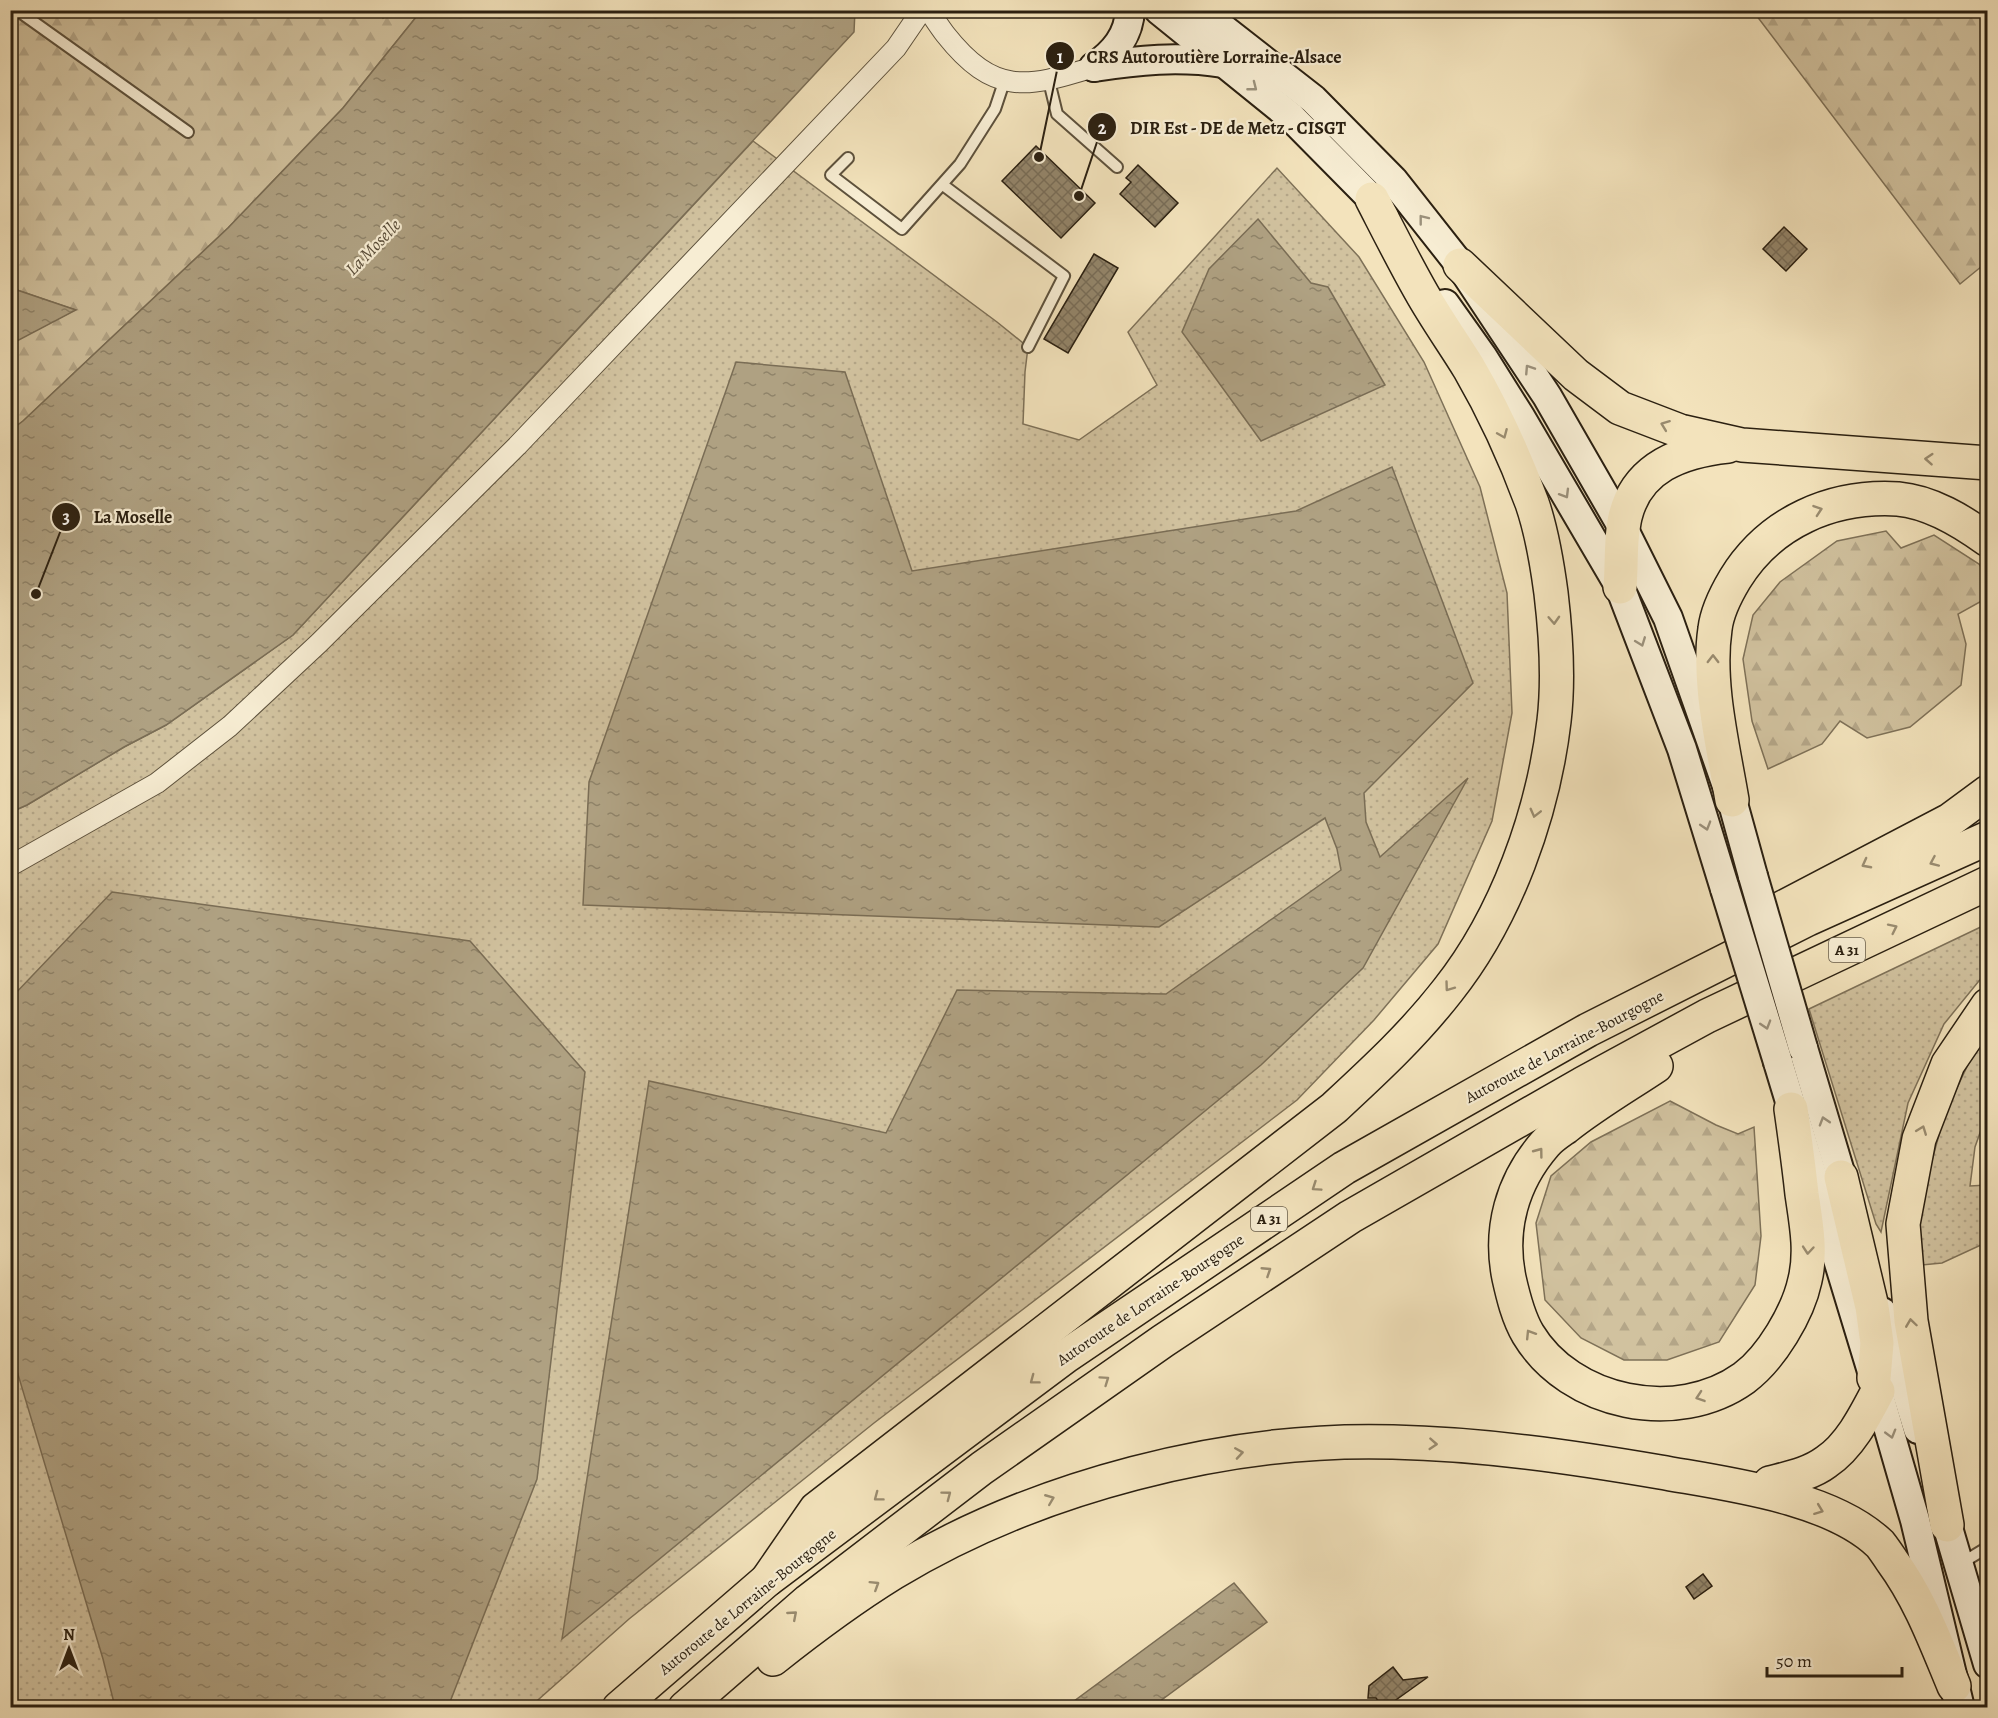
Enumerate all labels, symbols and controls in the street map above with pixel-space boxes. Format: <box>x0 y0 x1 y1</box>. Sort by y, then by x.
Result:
callout: CRS Autoroutière Lorraine-Alsace <box>1045 38 1354 74</box>
text: 1 <box>1057 45 1064 69</box>
text: CRS Autoroutière Lorraine-Alsace <box>1086 45 1342 69</box>
one-way arrow <box>1246 79 1257 90</box>
callout: DIR Est - DE de Metz - CISGT <box>1087 109 1359 145</box>
text: 2 <box>1098 116 1107 140</box>
text: DIR Est - DE de Metz - CISGT <box>1130 116 1347 140</box>
water label: La Moselle <box>340 213 406 280</box>
one-way arrow <box>1420 215 1431 226</box>
one-way arrow <box>1526 365 1537 376</box>
one-way arrow <box>1660 420 1671 433</box>
one-way arrow <box>1496 427 1508 438</box>
one-way arrow <box>1925 453 1934 466</box>
one-way arrow <box>1558 488 1570 498</box>
callout: La Moselle <box>51 499 184 535</box>
text: 3 <box>62 505 70 529</box>
text: La Moselle <box>94 505 172 529</box>
one-way arrow <box>1812 505 1823 518</box>
one-way arrow <box>1547 616 1560 625</box>
one-way arrow <box>1634 636 1647 646</box>
one-way arrow <box>1707 655 1719 664</box>
one-way arrow <box>1529 808 1542 818</box>
one-way arrow <box>1699 820 1711 831</box>
one-way arrow <box>1930 855 1941 867</box>
one-way arrow <box>1861 857 1872 869</box>
one-way arrow <box>1886 924 1897 935</box>
road number: A 31 <box>1829 938 1865 962</box>
one-way arrow <box>1446 981 1457 992</box>
street label: Autoroute de Lorraine-Bourgogne <box>1460 985 1668 1109</box>
one-way arrow <box>1759 1019 1771 1030</box>
one-way arrow <box>1819 1116 1831 1127</box>
one-way arrow <box>1915 1126 1927 1137</box>
one-way arrow <box>1531 1148 1542 1159</box>
one-way arrow <box>1312 1180 1323 1191</box>
road number: A 31 <box>1251 1207 1287 1231</box>
street label: Autoroute de Lorraine-Bourgogne <box>1052 1229 1249 1372</box>
one-way arrow <box>1802 1246 1815 1255</box>
one-way arrow <box>1260 1268 1271 1279</box>
one-way arrow <box>1906 1318 1918 1327</box>
one-way arrow <box>1527 1330 1538 1341</box>
one-way arrow <box>1029 1372 1040 1383</box>
one-way arrow <box>1098 1376 1109 1387</box>
one-way arrow <box>1695 1390 1706 1403</box>
one-way arrow <box>1883 1429 1896 1439</box>
one-way arrow <box>1428 1438 1437 1451</box>
one-way arrow <box>1233 1447 1243 1460</box>
one-way arrow <box>874 1490 885 1501</box>
one-way arrow <box>940 1491 951 1502</box>
one-way arrow <box>1044 1494 1054 1507</box>
one-way arrow <box>1813 1502 1824 1515</box>
street label: Autoroute de Lorraine-Bourgogne <box>654 1523 841 1681</box>
one-way arrow <box>868 1581 879 1592</box>
one-way arrow <box>786 1611 797 1622</box>
north arrow <box>39 1619 99 1679</box>
text: N <box>63 1624 75 1646</box>
scale bar <box>1767 1640 1902 1678</box>
text: 50 m <box>1776 1649 1812 1673</box>

